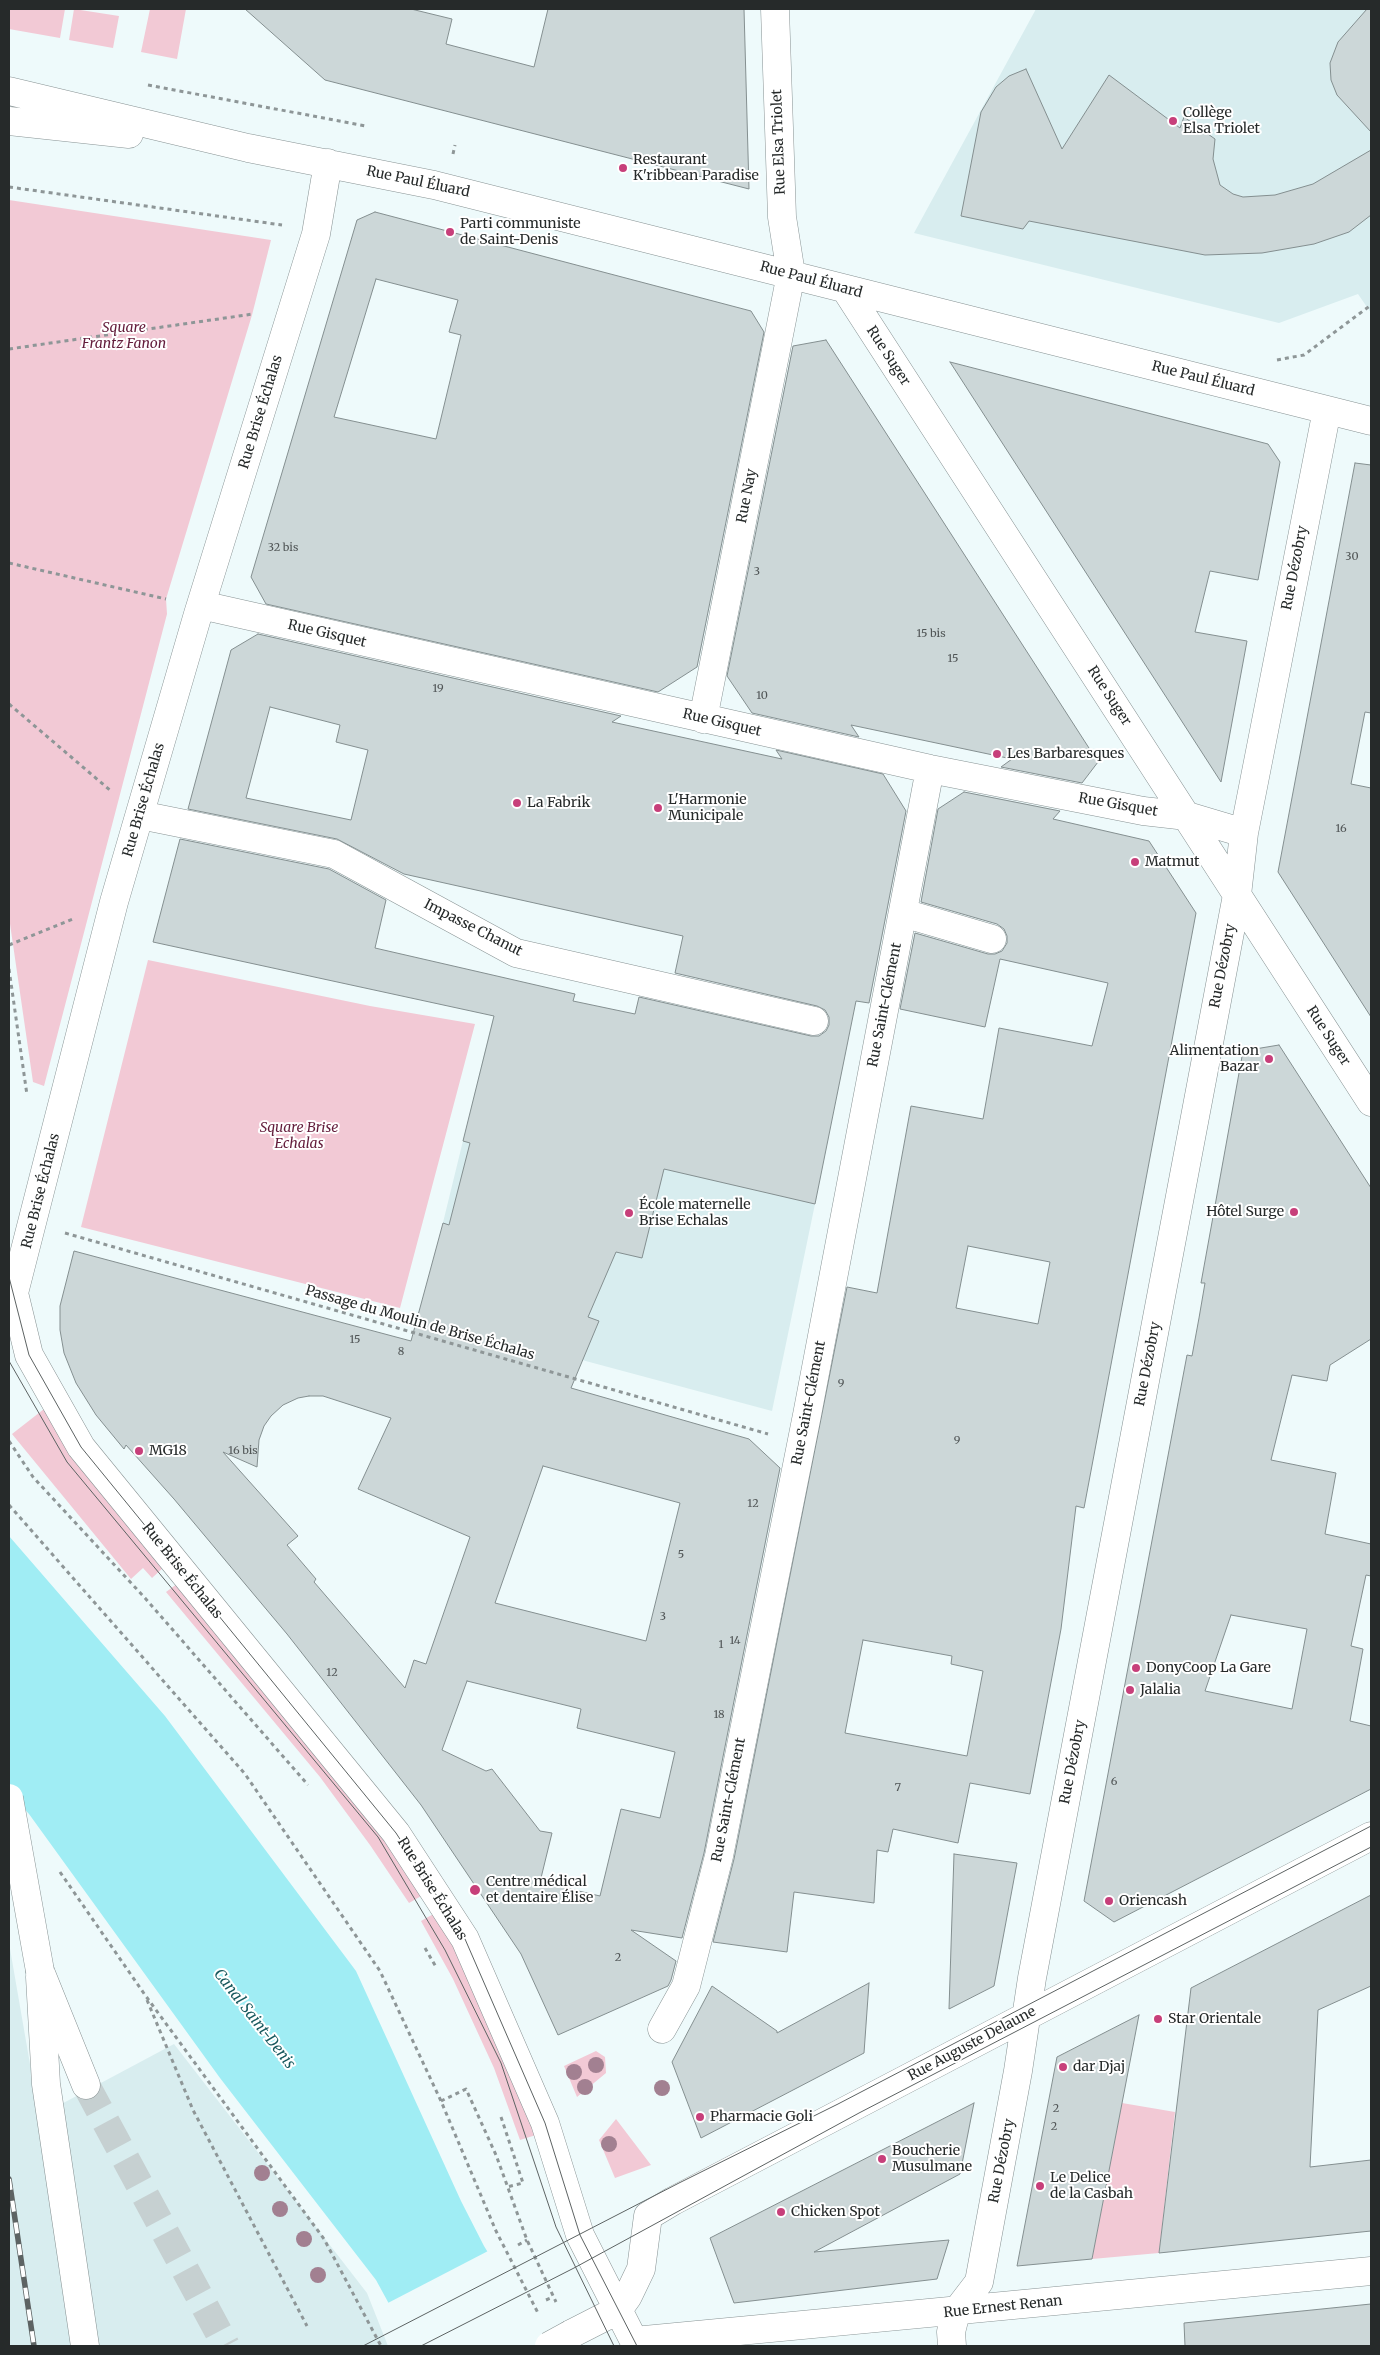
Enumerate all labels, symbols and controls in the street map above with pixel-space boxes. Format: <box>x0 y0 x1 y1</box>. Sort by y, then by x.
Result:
street label: Rue Elsa Triolet <box>769 89 789 195</box>
place label: Collège Elsa Triolet <box>1183 105 1260 138</box>
marker: Collège Elsa Triolet <box>1167 115 1179 127</box>
place label: Restaurant K'ribbean Paradise <box>633 152 759 184</box>
marker: Restaurant K'ribbean Paradise <box>617 162 629 174</box>
street label: Rue Paul Éluard <box>365 163 471 201</box>
place label: Parti communiste de Saint-Denis <box>460 216 581 248</box>
marker: Parti communiste de Saint-Denis <box>444 226 456 238</box>
street label: Rue Paul Éluard <box>758 258 864 302</box>
park label: Square Frantz Fanon <box>82 320 166 352</box>
street label: Rue Suger <box>863 323 913 389</box>
street label: Rue Brise Échalas <box>236 353 286 471</box>
street label: Rue Paul Éluard <box>1150 358 1256 400</box>
street label: Rue Nay <box>734 467 760 525</box>
street label: Rue Dézobry <box>1279 524 1311 612</box>
house number: 32 bis <box>268 541 298 555</box>
house number: 30 <box>1345 550 1359 564</box>
house number: 3 <box>754 565 760 579</box>
street label: Rue Gisquet <box>286 617 368 651</box>
house number: 15 bis <box>916 627 946 641</box>
house number: 15 <box>947 652 959 666</box>
street label: Rue Suger <box>1084 663 1134 729</box>
house number: 19 <box>432 682 444 696</box>
house number: 10 <box>756 689 768 703</box>
street label: Rue Gisquet <box>681 706 763 740</box>
street label: Rue Brise Échalas <box>120 741 168 859</box>
place label: Les Barbaresques <box>1007 746 1124 762</box>
marker: Les Barbaresques <box>991 748 1003 760</box>
street label: Rue Gisquet <box>1077 790 1159 820</box>
place label: L'Harmonie Municipale <box>668 792 747 824</box>
place label: La Fabrik <box>527 795 590 811</box>
marker: La Fabrik <box>511 797 523 809</box>
marker: L'Harmonie Municipale <box>652 802 664 814</box>
house number: 16 <box>1335 822 1347 836</box>
place label: Matmut <box>1145 854 1200 870</box>
marker: Matmut <box>1129 856 1141 868</box>
street label: Impasse Chanut <box>421 896 525 960</box>
street label: Rue Dézobry <box>1207 922 1239 1010</box>
street label: Rue Saint-Clément <box>865 941 905 1069</box>
street label: Rue Suger <box>1303 1003 1353 1069</box>
place label: Alimentation Bazar <box>1169 1043 1259 1076</box>
marker: Alimentation Bazar <box>1263 1053 1275 1065</box>
park label: Square Brise Echalas <box>260 1120 338 1152</box>
street label: Rue Brise Échalas <box>19 1132 63 1250</box>
place label: École maternelle Brise Echalas <box>639 1197 751 1230</box>
place label: Hôtel Surge <box>1206 1204 1284 1220</box>
marker: Hôtel Surge <box>1288 1206 1300 1218</box>
marker: École maternelle Brise Echalas <box>623 1207 635 1219</box>
street label: Passage du Moulin de Brise Échalas <box>303 1282 537 1364</box>
street label: Rue Dézobry <box>1132 1320 1164 1408</box>
house number: 15 <box>349 1333 361 1347</box>
street label: Rue Saint-Clément <box>789 1339 829 1467</box>
house number: 8 <box>398 1345 404 1359</box>
house number: 9 <box>838 1377 844 1391</box>
house number: 9 <box>954 1434 960 1448</box>
place label: MG18 <box>149 1443 187 1459</box>
house number: 16 bis <box>228 1444 258 1458</box>
marker: MG18 <box>133 1445 145 1457</box>
house number: 12 <box>747 1497 759 1511</box>
street label: Rue Brise Échalas <box>138 1520 226 1622</box>
house number: 5 <box>678 1548 684 1562</box>
house number: 3 <box>660 1610 666 1624</box>
house number: 14 <box>729 1634 741 1648</box>
house number: 1 <box>719 1638 723 1652</box>
place label: DonyCoop La Gare <box>1146 1660 1271 1676</box>
marker: DonyCoop La Gare <box>1130 1662 1142 1674</box>
house number: 12 <box>326 1666 338 1680</box>
place label: Jalalia <box>1140 1682 1181 1698</box>
marker: Jalalia <box>1124 1684 1136 1696</box>
house number: 18 <box>713 1708 725 1722</box>
street label: Rue Dézobry <box>1057 1718 1089 1806</box>
street label: Rue Saint-Clément <box>709 1736 749 1864</box>
house number: 6 <box>1111 1775 1117 1789</box>
house number: 7 <box>895 1781 901 1795</box>
street label: Rue Brise Échalas <box>394 1834 470 1944</box>
place label: Centre médical et dentaire Élise <box>486 1874 593 1906</box>
marker: Centre médical et dentaire Élise <box>468 1883 482 1897</box>
place label: Oriencash <box>1119 1893 1187 1909</box>
marker: Oriencash <box>1103 1895 1115 1907</box>
house number: 2 <box>615 1951 621 1965</box>
water label: Canal Saint-Denis <box>209 1965 299 2073</box>
street label: Rue Auguste Delaune <box>905 2003 1039 2085</box>
place label: Star Orientale <box>1168 2011 1261 2027</box>
marker: Star Orientale <box>1152 2013 1164 2025</box>
place label: dar Djaj <box>1073 2059 1125 2075</box>
marker: dar Djaj <box>1057 2061 1069 2073</box>
house number: 2 <box>1053 2102 1059 2116</box>
place label: Pharmacie Goli <box>710 2109 813 2125</box>
marker: Pharmacie Goli <box>694 2111 706 2123</box>
street label: Rue Dézobry <box>986 2117 1018 2205</box>
house number: 2 <box>1051 2120 1057 2134</box>
place label: Boucherie Musulmane <box>892 2143 972 2176</box>
marker: Boucherie Musulmane <box>876 2153 888 2165</box>
place label: Le Delice de la Casbah <box>1050 2170 1133 2202</box>
marker: Le Delice de la Casbah <box>1034 2180 1046 2192</box>
place label: Chicken Spot <box>791 2204 880 2220</box>
marker: Chicken Spot <box>775 2206 787 2218</box>
street label: Rue Ernest Renan <box>943 2292 1063 2322</box>

